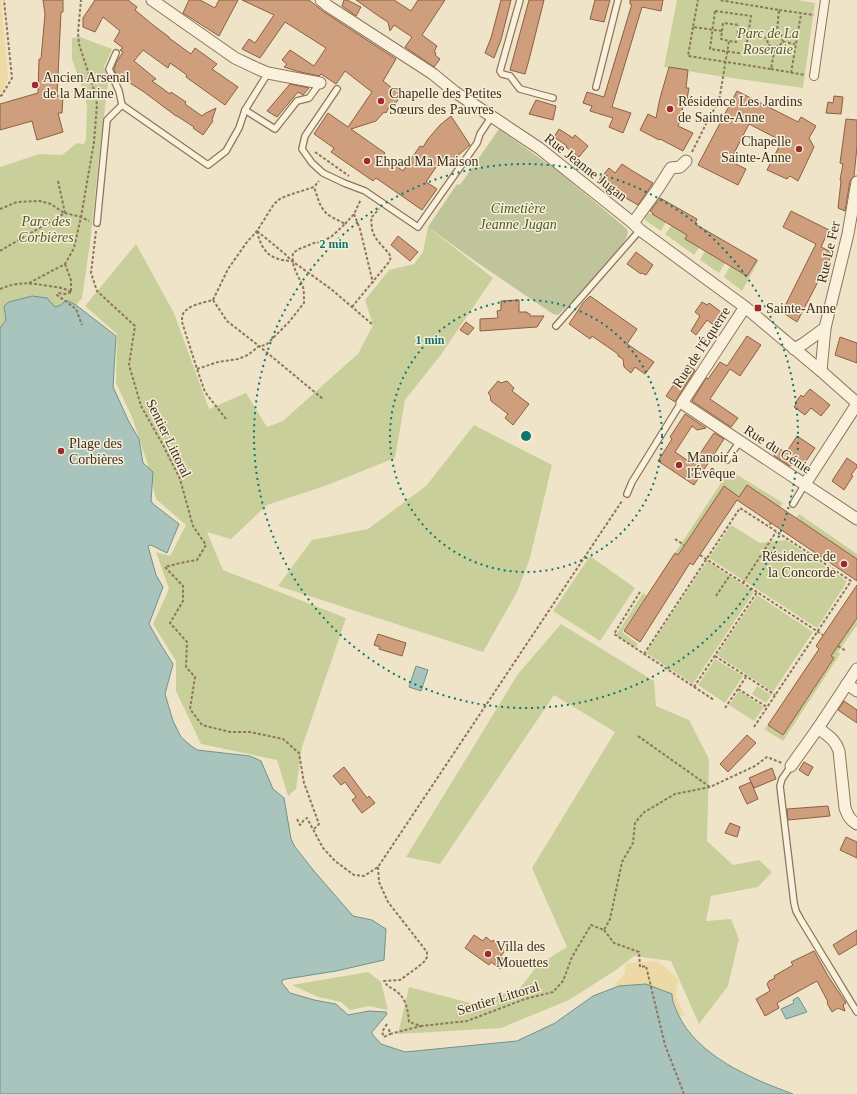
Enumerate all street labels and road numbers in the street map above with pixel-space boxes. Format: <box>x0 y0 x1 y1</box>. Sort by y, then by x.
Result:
street label: Rue Jeanne Jugan <box>542 131 630 204</box>
street label: Rue Le Fer <box>814 219 843 284</box>
street label: Rue de l'Équerre <box>669 303 733 391</box>
street label: Sentier Littoral <box>143 397 194 480</box>
street label: Rue du Génie <box>741 422 814 477</box>
street label: Sentier Littoral <box>455 979 541 1018</box>

